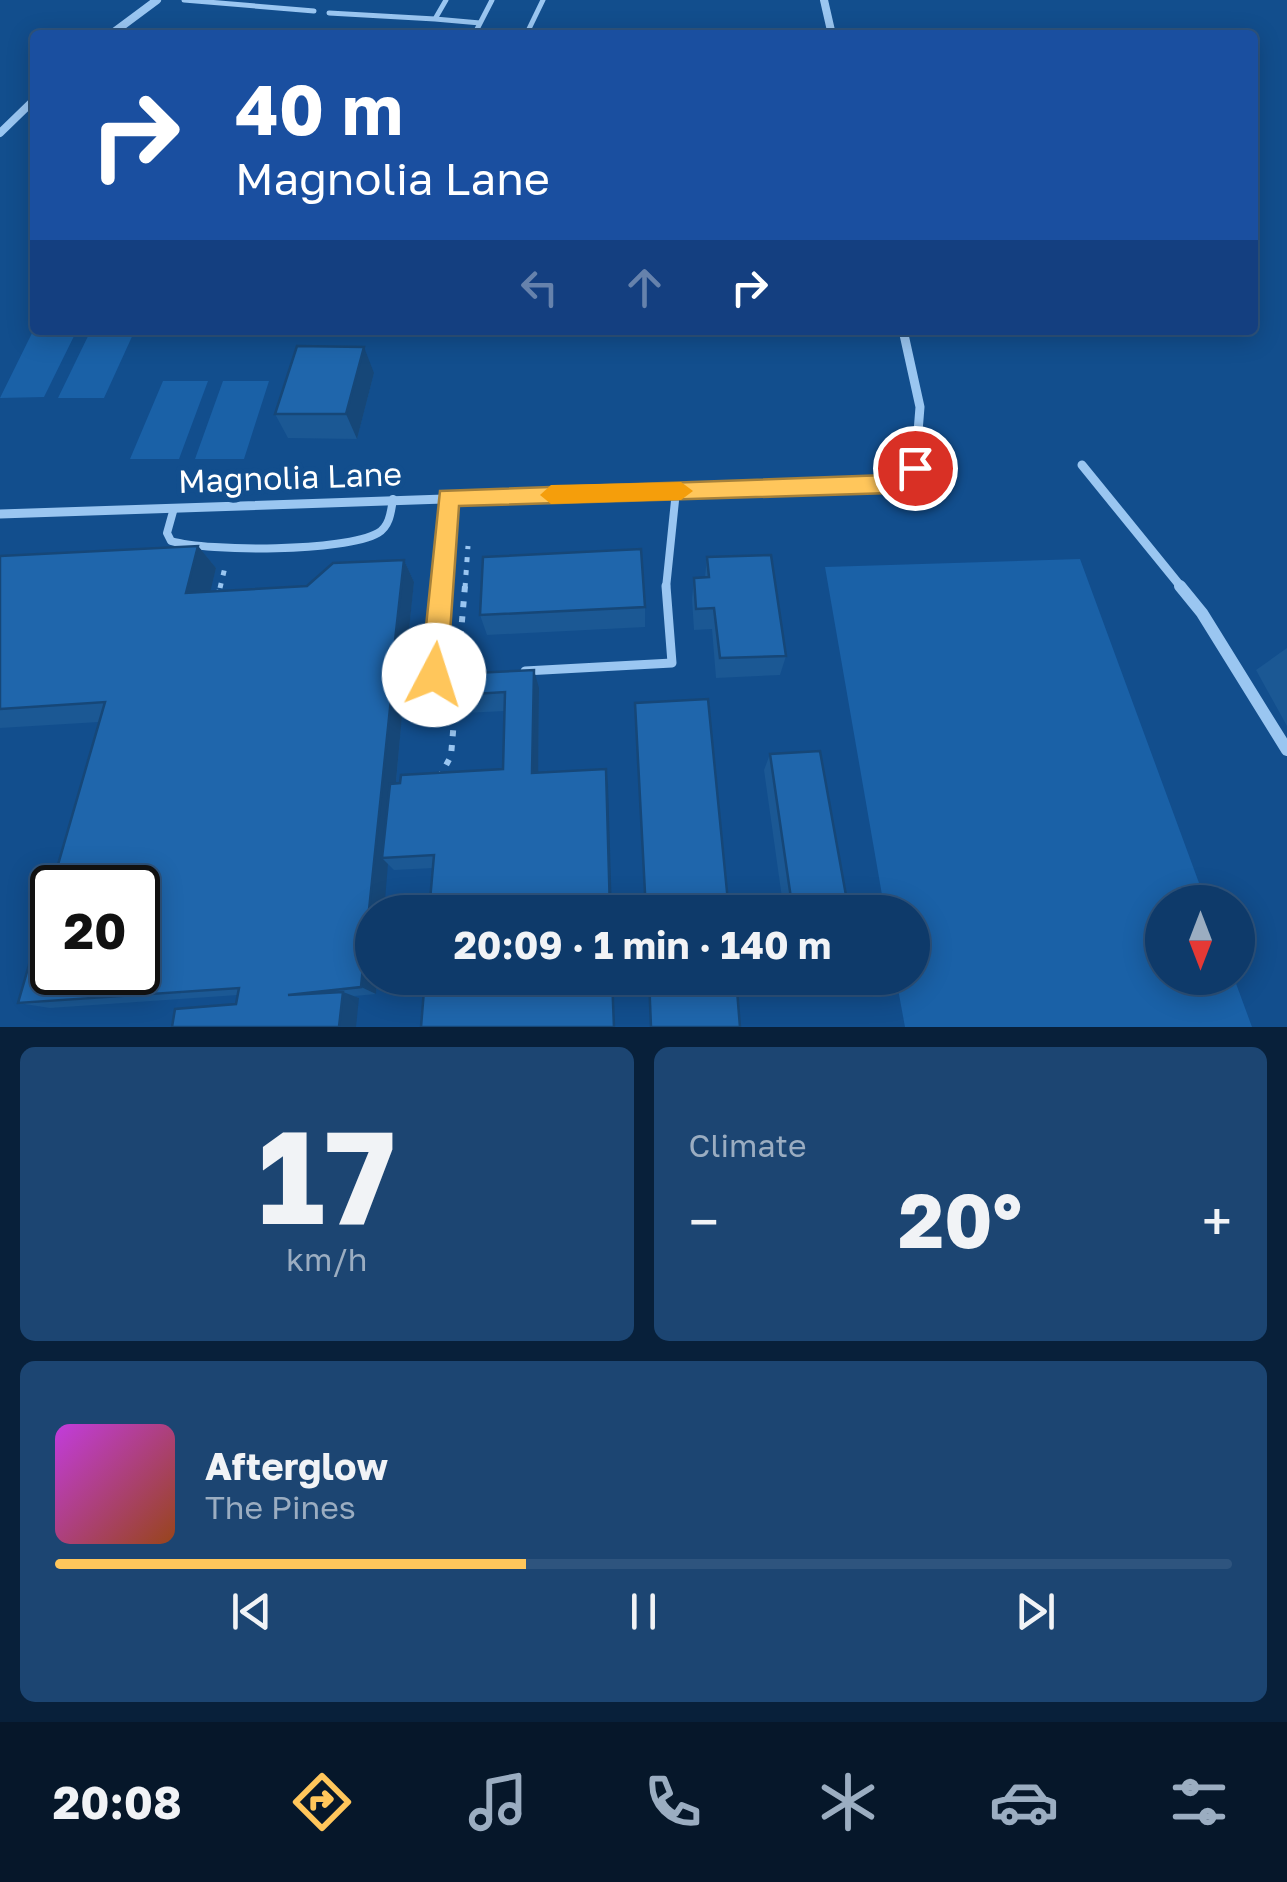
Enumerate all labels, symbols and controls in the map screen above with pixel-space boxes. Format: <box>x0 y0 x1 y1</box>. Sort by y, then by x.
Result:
text: 40 m <box>235 66 403 150</box>
icon: right <box>70 70 200 200</box>
text: Magnolia Lane <box>235 151 550 205</box>
icon: left <box>512 260 567 315</box>
icon: ahead <box>617 260 672 315</box>
icon: right <box>722 260 777 315</box>
pin <box>873 426 958 511</box>
icon: arrive <box>888 441 943 496</box>
street label: Magnolia Lane <box>177 454 403 500</box>
position arrow <box>382 623 486 727</box>
speed limit sign: 20 <box>30 865 160 995</box>
north arrow <box>1145 885 1255 995</box>
map controls <box>1145 885 1255 995</box>
text: 20:09 · 1 min · 140 m <box>454 922 831 967</box>
text: 17 <box>258 1097 396 1253</box>
text: Climate <box>689 1126 807 1164</box>
text: 20° <box>898 1174 1022 1265</box>
text: − <box>689 1188 719 1254</box>
text: + <box>1202 1188 1232 1254</box>
text: km/h <box>286 1240 367 1278</box>
text: Afterglow <box>205 1443 388 1488</box>
text: The Pines <box>205 1488 356 1526</box>
icon: previous <box>224 1584 279 1639</box>
icon: pause <box>616 1584 671 1639</box>
icon: next <box>1008 1584 1063 1639</box>
icon: directions <box>287 1767 357 1837</box>
icon: music <box>463 1767 533 1837</box>
icon: phone <box>638 1767 708 1837</box>
icon: climate <box>813 1767 883 1837</box>
icon: car <box>989 1767 1059 1837</box>
icon: filters <box>1164 1767 1234 1837</box>
text: 20:08 <box>53 1775 182 1829</box>

